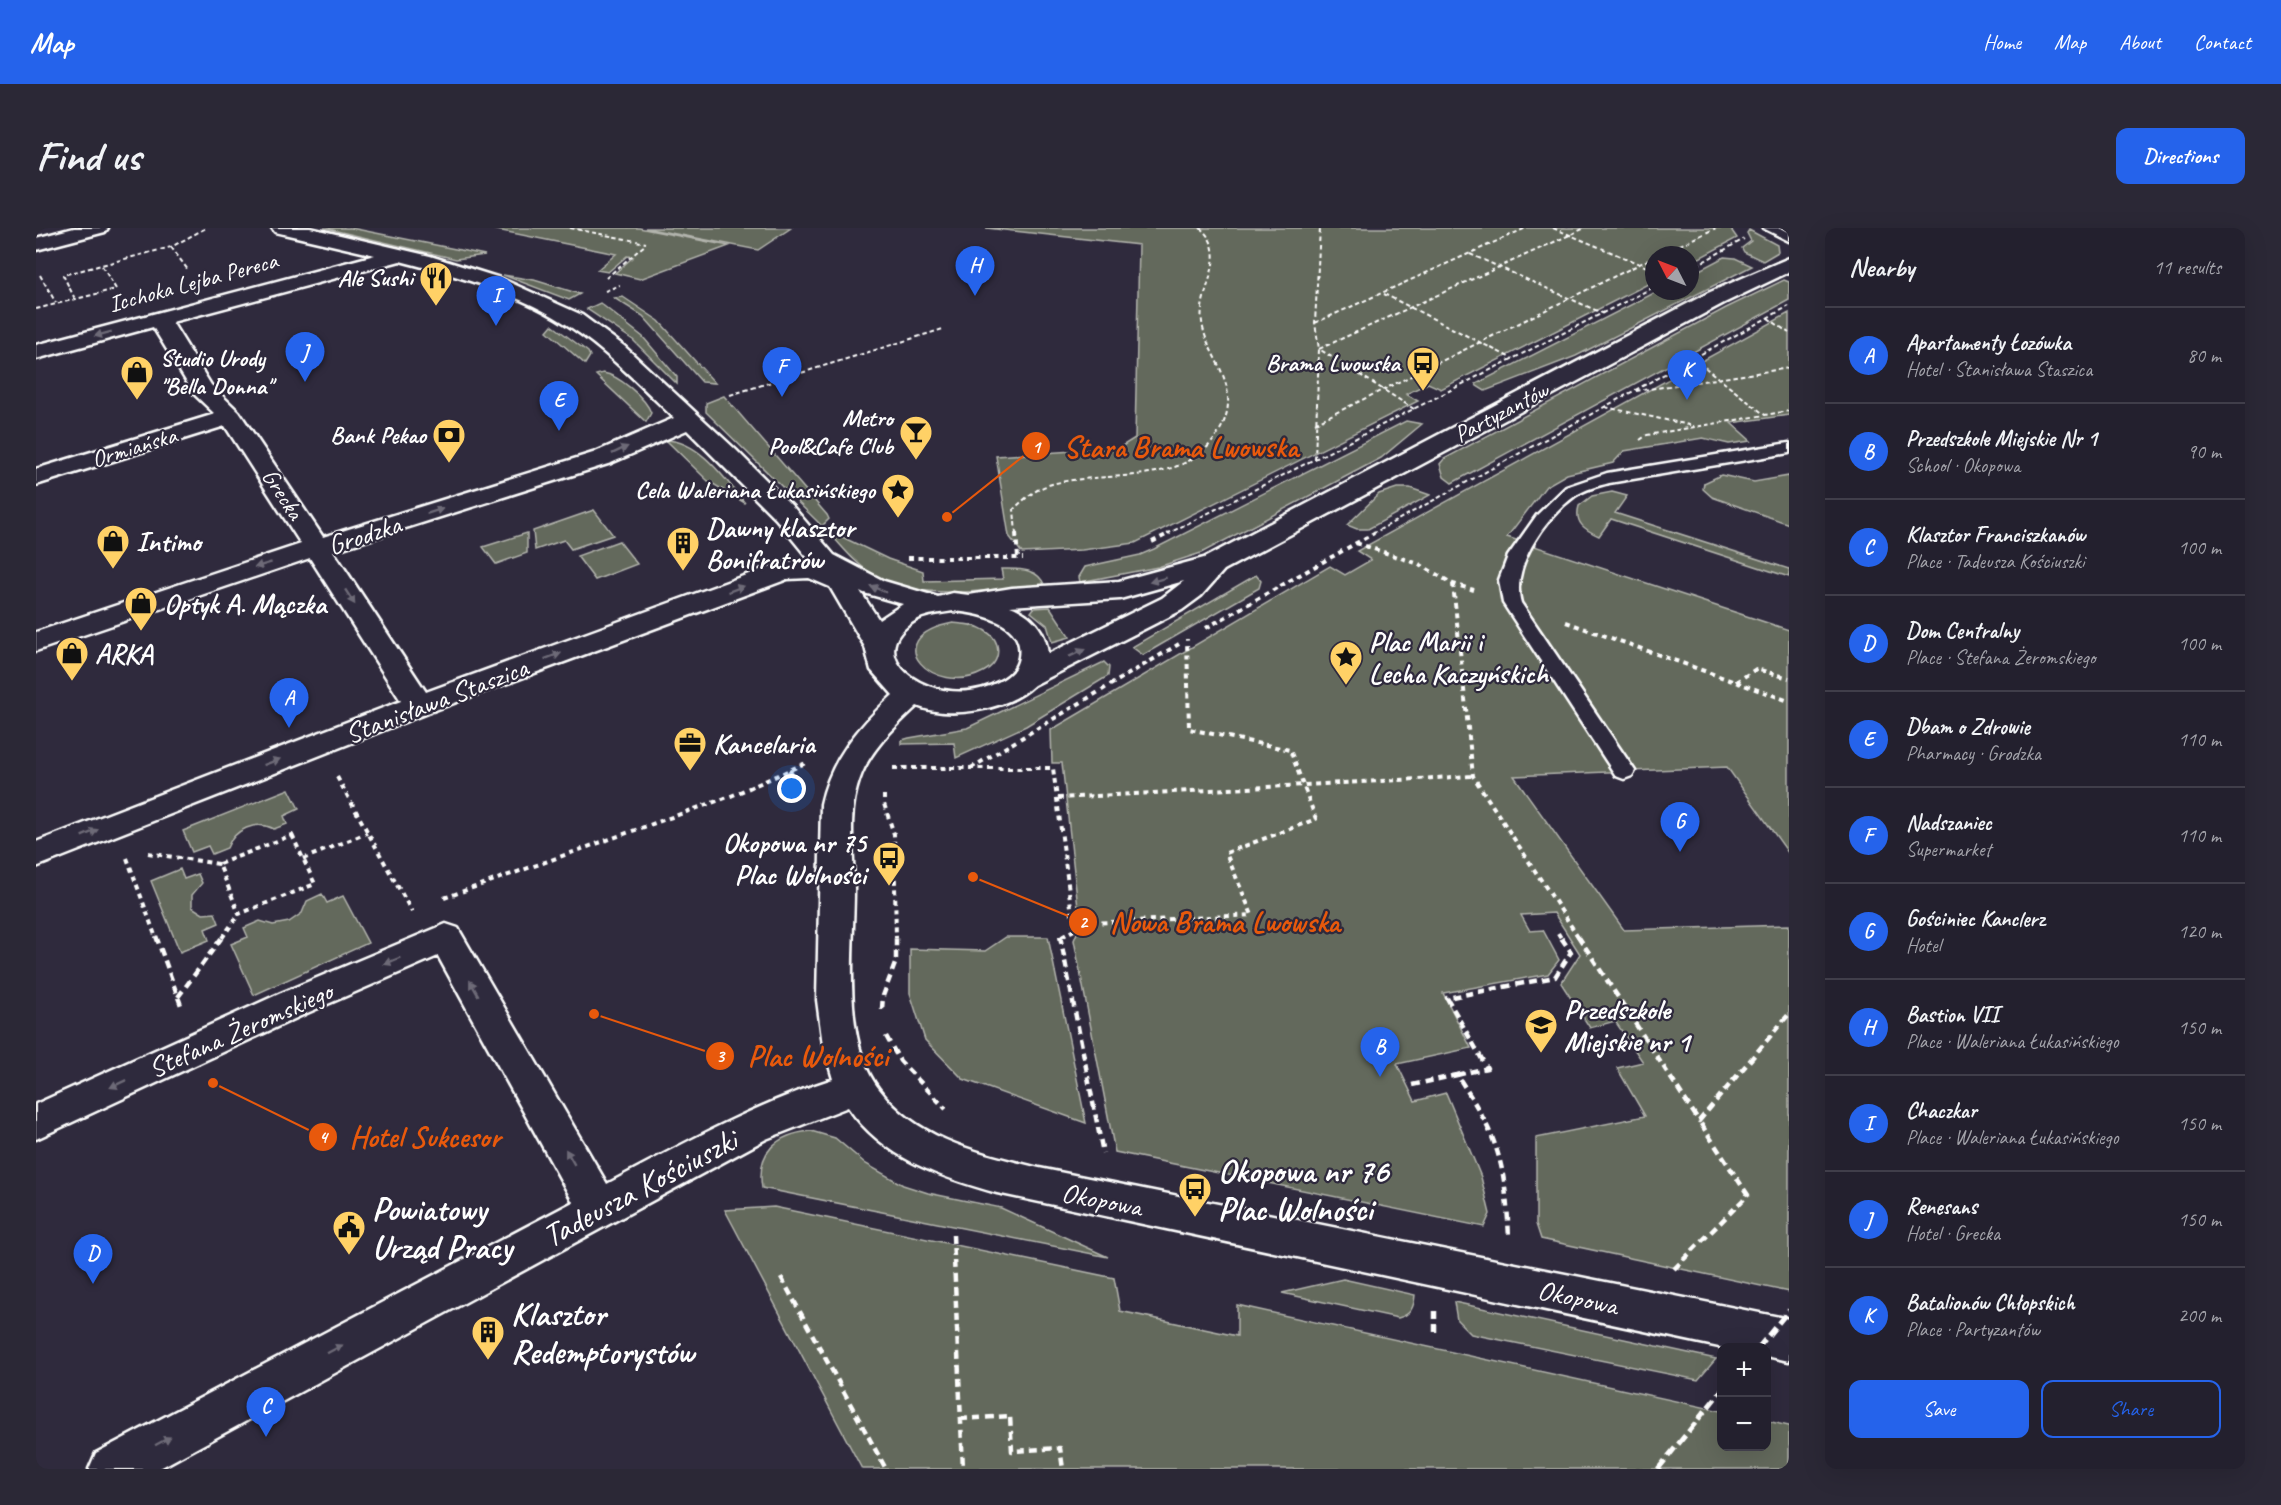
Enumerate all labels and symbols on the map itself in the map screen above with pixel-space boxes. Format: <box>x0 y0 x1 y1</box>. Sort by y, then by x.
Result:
street label: Icchoka Lejba Pereca <box>105 245 282 319</box>
north arrow <box>1645 246 1699 300</box>
pin: H <box>956 247 994 296</box>
restaurant icon: Ale Sushi <box>418 260 454 307</box>
place label: Ale Sushi <box>338 263 416 293</box>
pin: I <box>476 276 516 326</box>
one-way arrow <box>94 330 112 339</box>
pin: J <box>286 332 324 382</box>
place label: Studio Urody "Bella Donna" <box>160 343 277 401</box>
bus stop icon: Brama Lwowska <box>1405 345 1441 392</box>
pin: F <box>762 348 802 397</box>
place label: Brama Lwowska <box>1266 348 1402 378</box>
pin: K <box>1668 350 1706 400</box>
shop icon: Studio Urody "Bella Donna" <box>119 354 155 401</box>
street label: Partyzantów <box>1449 374 1555 449</box>
pin: E <box>540 382 578 431</box>
place label: Metro Pool&Cafe Club <box>769 403 895 461</box>
bar icon: Metro Pool&Cafe Club <box>898 414 934 461</box>
bank icon: Bank Pekao <box>431 417 467 464</box>
street label: Ormiańska <box>88 419 182 474</box>
place label: Bank Pekao <box>330 420 428 450</box>
callout: Stara Brama Lwowska <box>1021 422 1310 470</box>
text: Stara Brama Lwowska <box>1064 428 1301 466</box>
text: 1 <box>1032 436 1042 458</box>
one-way arrow <box>611 445 629 455</box>
street label: Grecka <box>255 463 311 526</box>
place icon: Cela Waleriana Łukasińskiego <box>880 472 916 519</box>
place label: Cela Waleriana Łukasińskiego <box>635 475 877 505</box>
street label: Grodzka <box>323 506 407 563</box>
one-way arrow <box>426 506 444 515</box>
place label: Dawny klasztor Bonifratrów <box>706 510 857 577</box>
shop icon: Intimo <box>95 523 131 570</box>
place label: Intimo <box>136 524 204 559</box>
building icon: Dawny klasztor Bonifratrów <box>665 525 701 572</box>
one-way arrow <box>254 561 272 570</box>
one-way arrow <box>1149 576 1167 586</box>
one-way arrow <box>727 583 745 593</box>
one-way arrow <box>869 583 887 593</box>
shop icon: Optyk A. Mączka <box>123 585 159 632</box>
place label: Optyk A. Mączka <box>164 586 329 621</box>
one-way arrow <box>345 589 356 606</box>
place label: Plac Marii i Lecha Kaczyńskich <box>1369 624 1550 692</box>
shop icon: ARKA <box>54 635 90 682</box>
place label: ARKA <box>95 636 154 671</box>
place icon: Plac Marii i Lecha Kaczyńskich <box>1328 639 1364 686</box>
one-way arrow <box>1068 648 1085 657</box>
street label: Stanisława Staszica <box>340 649 534 751</box>
one-way arrow <box>544 650 562 660</box>
pin: A <box>270 678 308 728</box>
office icon: Kancelaria <box>672 725 708 772</box>
place label: Kancelaria <box>713 726 817 761</box>
one-way arrow <box>263 757 281 767</box>
your location <box>777 774 806 803</box>
pin: G <box>1660 802 1700 852</box>
place label: Okopowa nr 75 Plac Wolności <box>723 825 870 892</box>
one-way arrow <box>82 828 100 838</box>
bus stop icon: Okopowa nr 75 Plac Wolności <box>871 840 907 887</box>
callout: Nowa Brama Lwowska <box>1068 898 1352 946</box>
text: Nowa Brama Lwowska <box>1110 903 1342 941</box>
text: 2 <box>1079 911 1089 933</box>
one-way arrow <box>383 957 401 966</box>
street label: Stefana Żeromskiego <box>143 972 340 1086</box>
one-way arrow <box>469 979 479 996</box>
place label: Przedszkole Miejskie nr 1 <box>1564 992 1693 1059</box>
school or university icon: Przedszkole Miejskie nr 1 <box>1523 1007 1559 1054</box>
pin: B <box>1360 1028 1400 1077</box>
callout: Plac Wolności <box>705 1032 900 1080</box>
text: Plac Wolności <box>748 1037 892 1075</box>
text: 3 <box>716 1045 726 1067</box>
one-way arrow <box>110 1079 127 1088</box>
callout: Hotel Sukcesor <box>308 1113 512 1161</box>
street label: Tadeusza Kościuszki <box>535 1117 747 1257</box>
text: Hotel Sukcesor <box>350 1118 504 1156</box>
text: 4 <box>319 1126 329 1148</box>
one-way arrow <box>565 1149 575 1166</box>
place label: Okopowa nr 76 Plac Wolności <box>1218 1150 1391 1230</box>
bus stop icon: Okopowa nr 76 Plac Wolności <box>1177 1171 1213 1218</box>
street label: Okopowa <box>1059 1175 1147 1225</box>
place label: Powiatowy Urząd Pracy <box>372 1188 515 1268</box>
public building icon: Powiatowy Urząd Pracy <box>331 1209 367 1256</box>
pin: D <box>74 1234 112 1284</box>
street label: Okopowa <box>1535 1272 1624 1324</box>
place label: Klasztor Redemptorystów <box>511 1293 697 1373</box>
building icon: Klasztor Redemptorystów <box>470 1314 506 1361</box>
one-way arrow <box>327 1344 344 1354</box>
pin: C <box>246 1388 286 1437</box>
one-way arrow <box>155 1436 172 1446</box>

